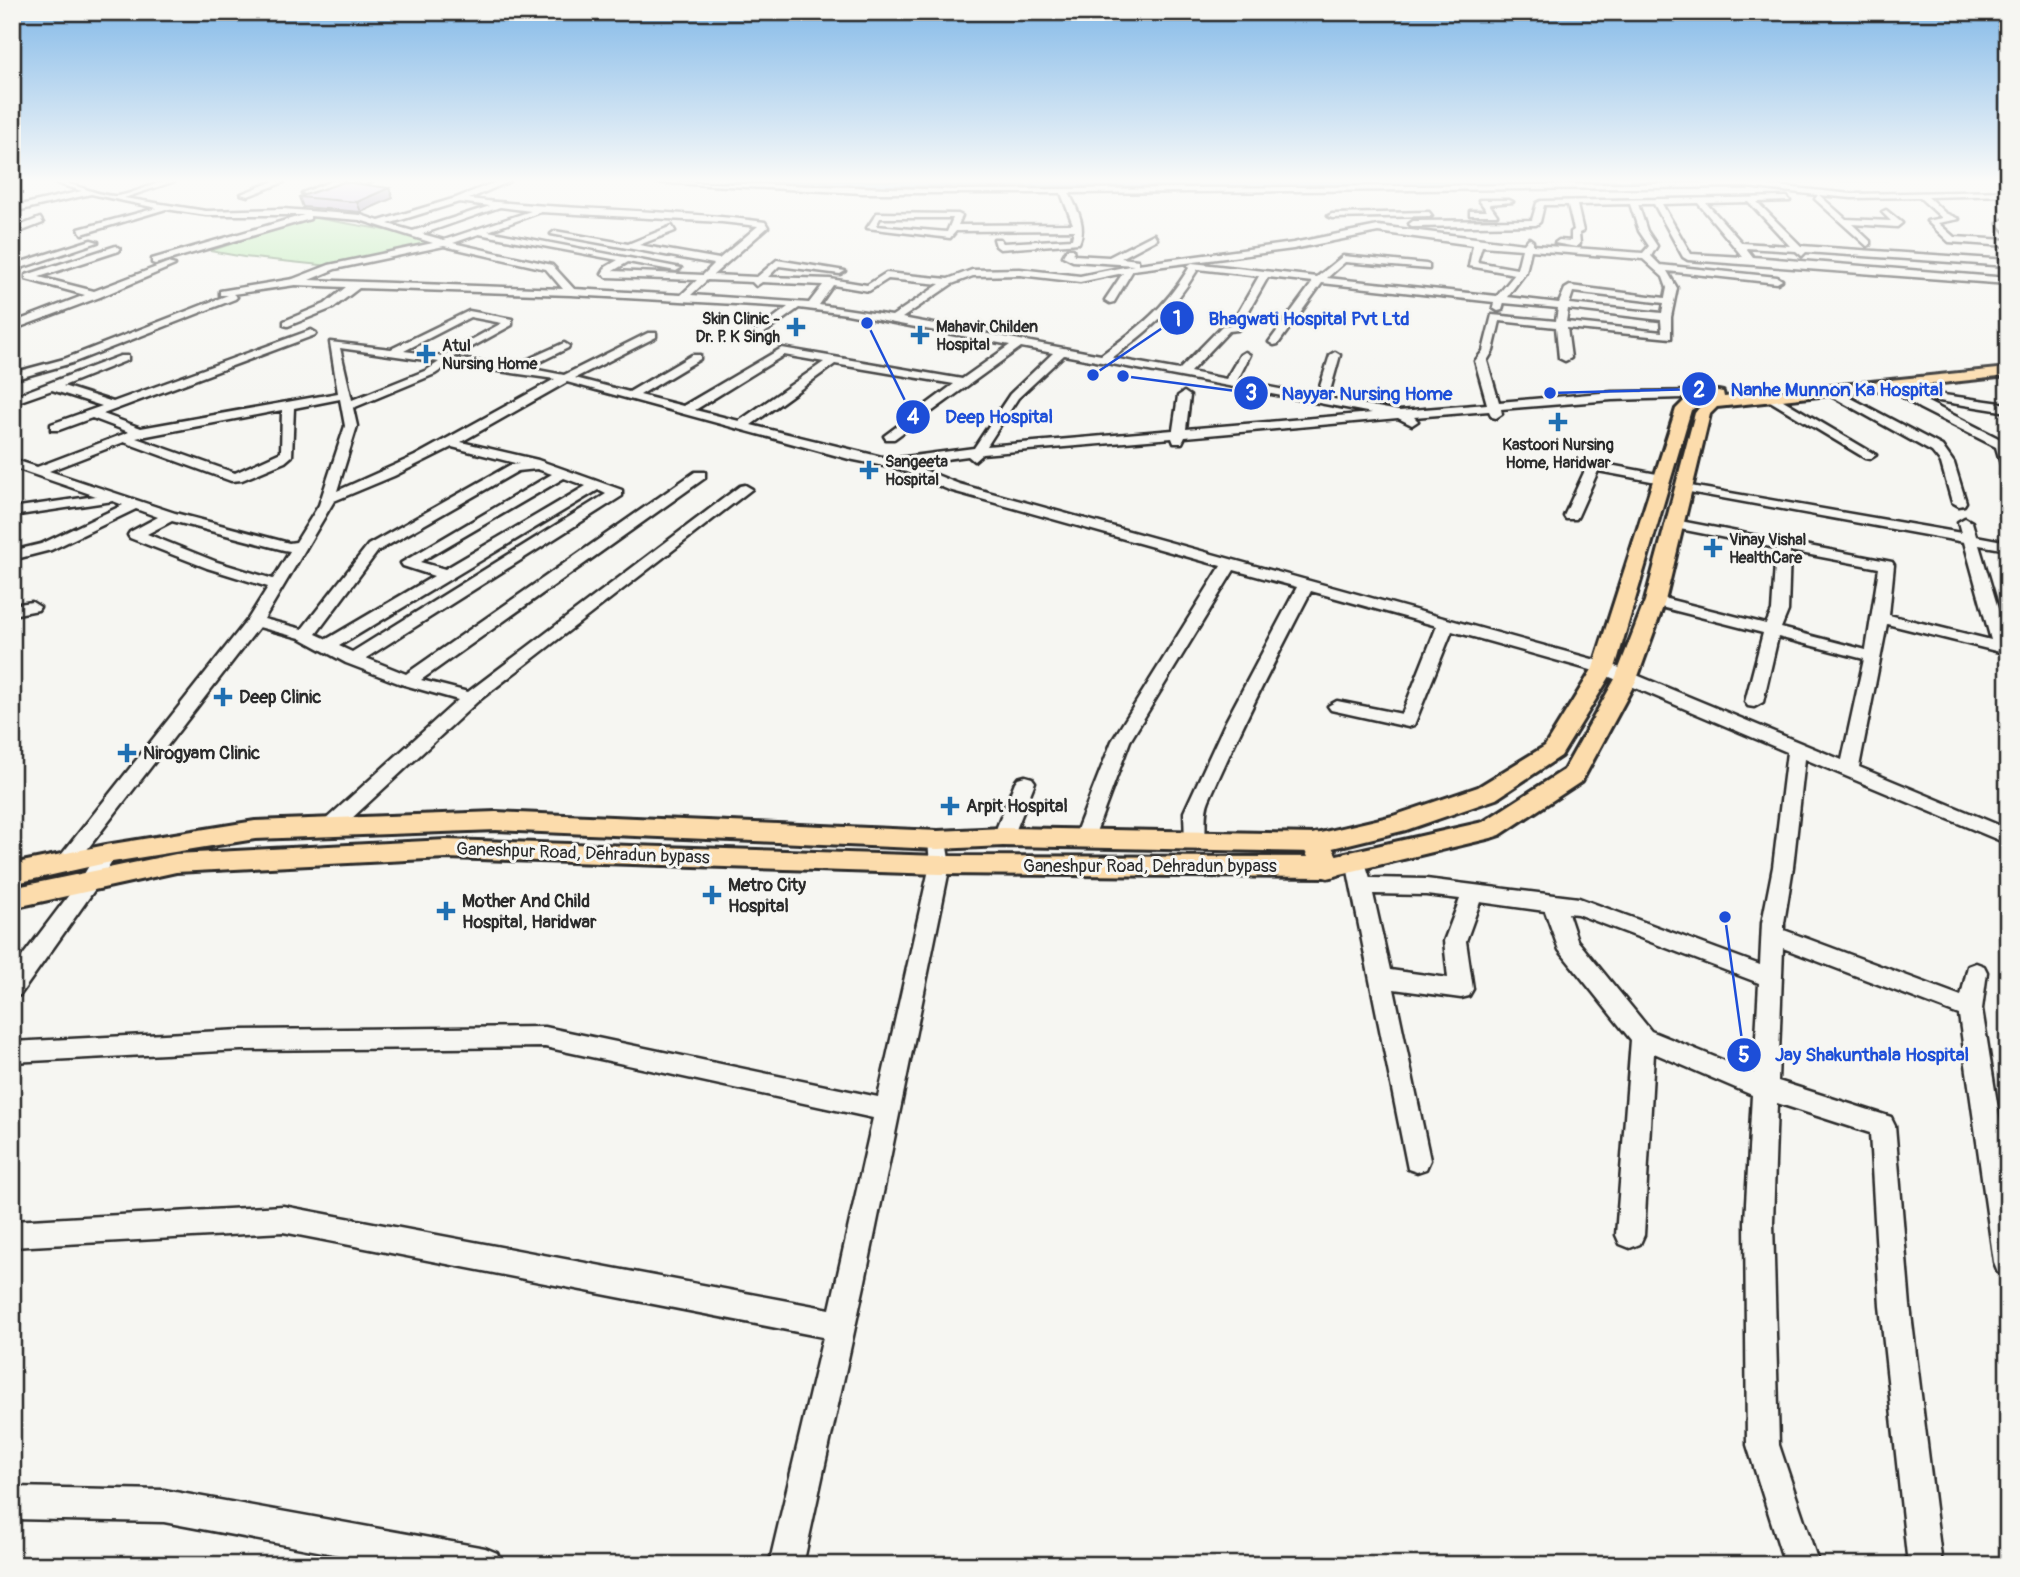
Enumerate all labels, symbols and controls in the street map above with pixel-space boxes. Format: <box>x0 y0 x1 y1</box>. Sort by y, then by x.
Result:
callout: Bhagwati Hospital Pvt Ltd <box>1160 298 1424 338</box>
text: 1 <box>1173 306 1181 333</box>
text: Bhagwati Hospital Pvt Ltd <box>1208 307 1410 331</box>
place label: Skin Clinic - Dr. P. K Singh <box>696 309 780 347</box>
marker: Skin Clinic - Dr. P. K Singh <box>786 317 806 337</box>
place label: Mahavir Childen Hospital <box>936 317 1038 355</box>
marker: Mahavir Childen Hospital <box>910 325 930 345</box>
place label: Atul Nursing Home <box>442 336 538 374</box>
marker: Atul Nursing Home <box>416 344 436 364</box>
callout: Nanhe Munnon Ka Hospital <box>1682 369 1957 409</box>
callout: Nayyar Nursing Home <box>1233 373 1467 413</box>
text: 2 <box>1693 377 1705 404</box>
text: Nanhe Munnon Ka Hospital <box>1731 378 1943 402</box>
text: 3 <box>1245 380 1257 407</box>
text: Nayyar Nursing Home <box>1282 382 1453 406</box>
callout: Deep Hospital <box>896 397 1066 437</box>
text: 4 <box>907 404 920 431</box>
text: Deep Hospital <box>945 405 1053 429</box>
marker: Kastoori Nursing Home, Haridwar <box>1548 412 1568 432</box>
place label: Kastoori Nursing Home, Haridwar <box>1502 435 1614 473</box>
place label: Sangeeta Hospital <box>885 452 949 490</box>
marker: Sangeeta Hospital <box>859 460 879 480</box>
place label: Vinay Vishal HealthCare <box>1729 530 1807 568</box>
marker: Vinay Vishal HealthCare <box>1703 538 1723 558</box>
place label: Deep Clinic <box>239 686 321 709</box>
marker: Deep Clinic <box>213 687 233 707</box>
place label: Nirogyam Clinic <box>143 742 260 765</box>
marker: Nirogyam Clinic <box>117 743 137 763</box>
place label: Arpit Hospital <box>966 795 1068 818</box>
marker: Arpit Hospital <box>940 796 960 816</box>
street label: Ganeshpur Road, Dehradun bypass <box>456 838 710 869</box>
street label: Ganeshpur Road, Dehradun bypass <box>1023 855 1277 878</box>
place label: Metro City Hospital <box>728 874 806 918</box>
marker: Metro City Hospital <box>702 885 722 905</box>
place label: Mother And Child Hospital, Haridwar <box>462 890 597 934</box>
marker: Mother And Child Hospital, Haridwar <box>436 901 456 921</box>
callout: Jay Shakunthala Hospital <box>1726 1035 1983 1075</box>
text: 5 <box>1738 1042 1750 1069</box>
text: Jay Shakunthala Hospital <box>1775 1043 1969 1067</box>

